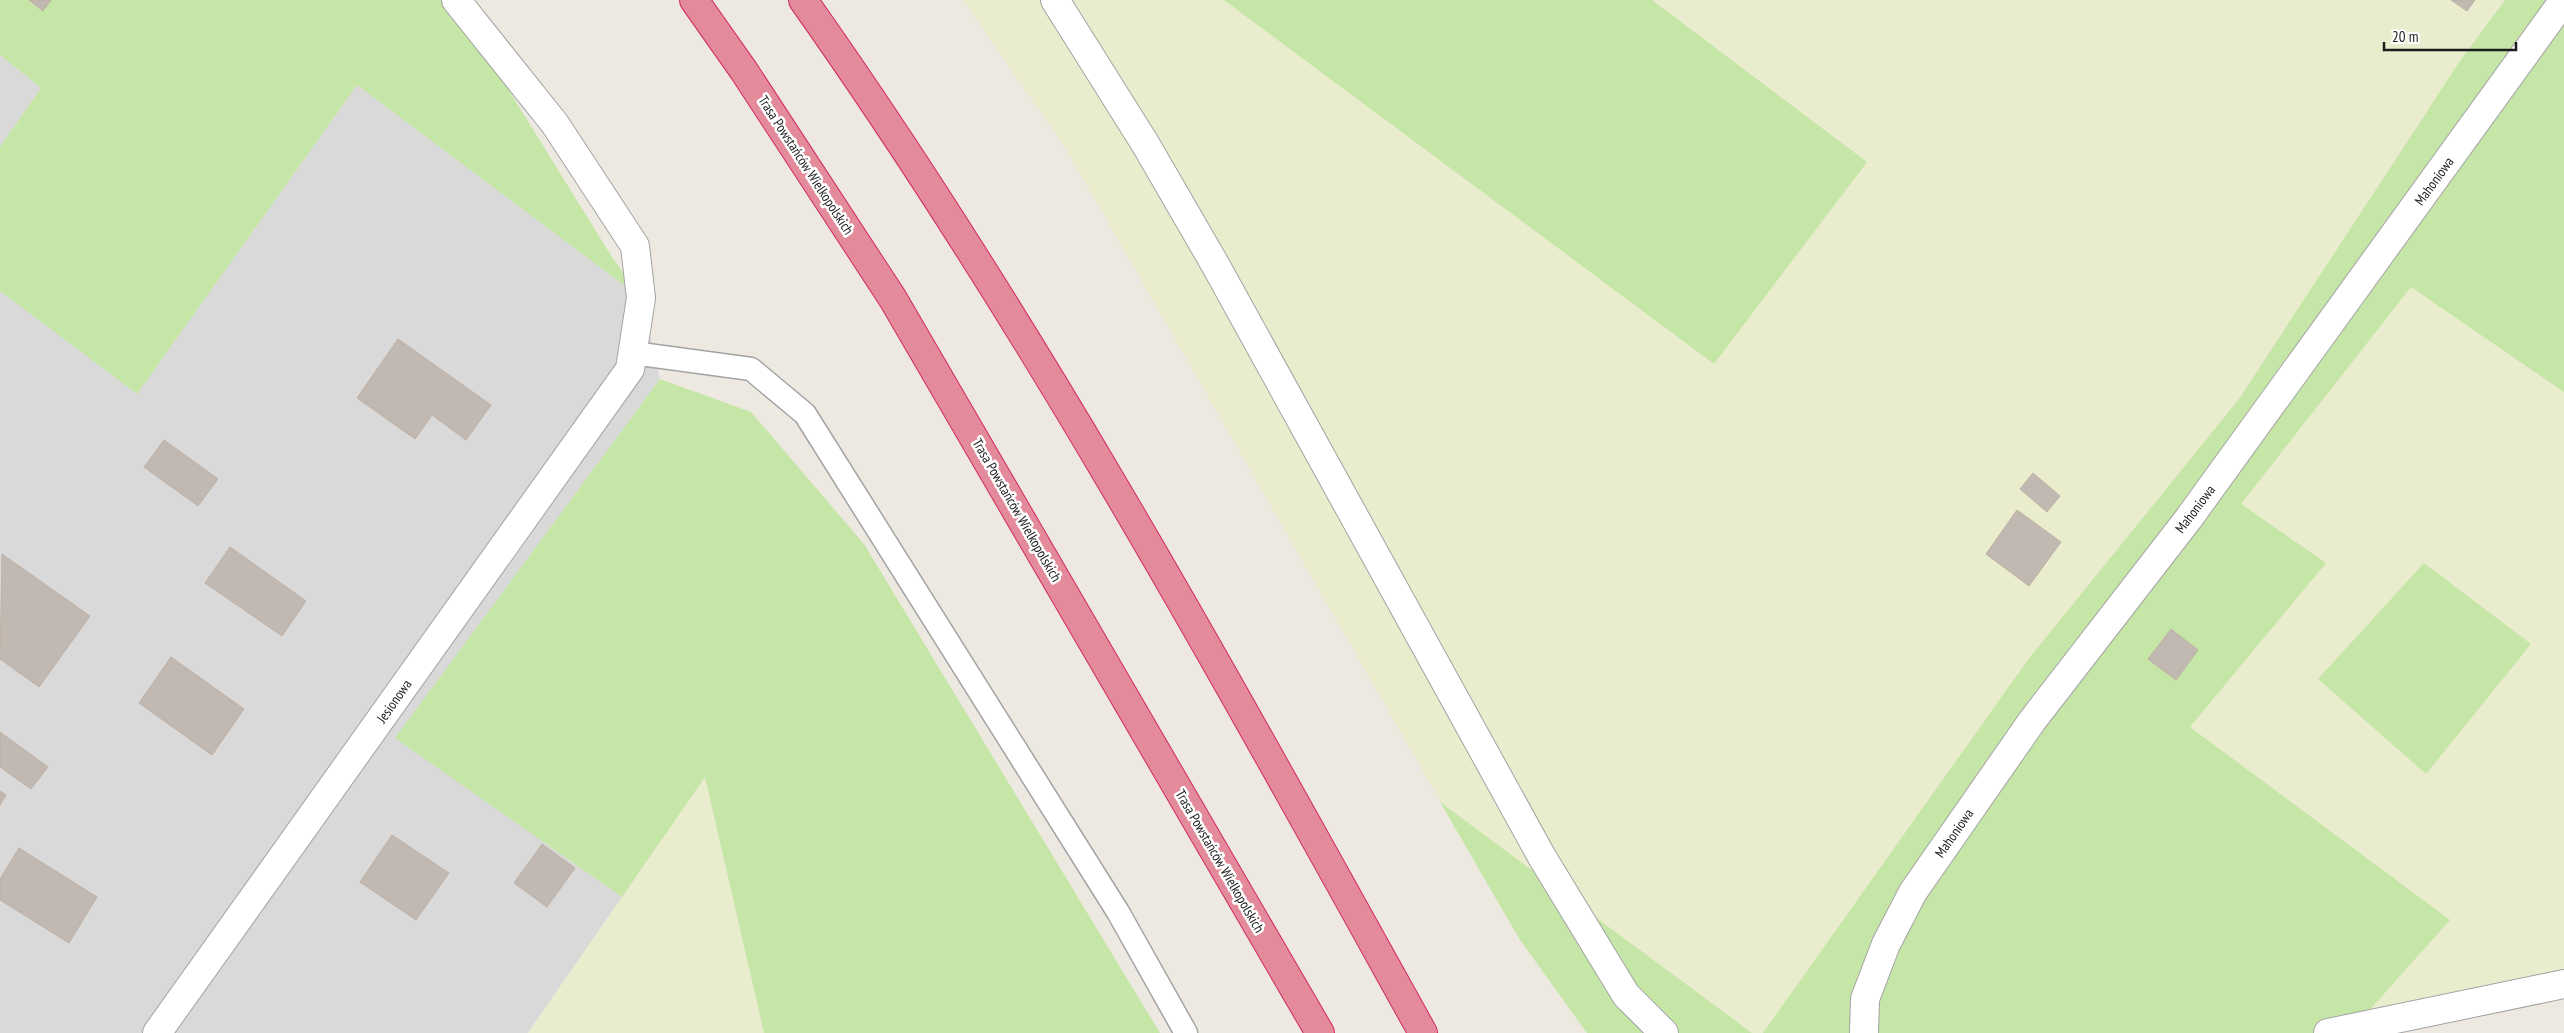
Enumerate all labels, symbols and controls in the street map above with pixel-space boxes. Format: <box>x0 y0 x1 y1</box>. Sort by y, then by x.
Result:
scale bar <box>2384 20 2516 52</box>
text: 20 m <box>2392 27 2418 46</box>
street label: Trasa Powstańców Wielkopolskich <box>754 92 858 238</box>
street label: Mahoniowa <box>2410 153 2458 209</box>
street label: Trasa Powstańców Wielkopolskich <box>969 435 1065 585</box>
street label: Mahoniowa <box>2171 481 2219 537</box>
street label: Jesionowa <box>372 676 415 727</box>
street label: Trasa Powstańców Wielkopolskich <box>1172 786 1268 936</box>
street label: Mahoniowa <box>1931 805 1977 861</box>

